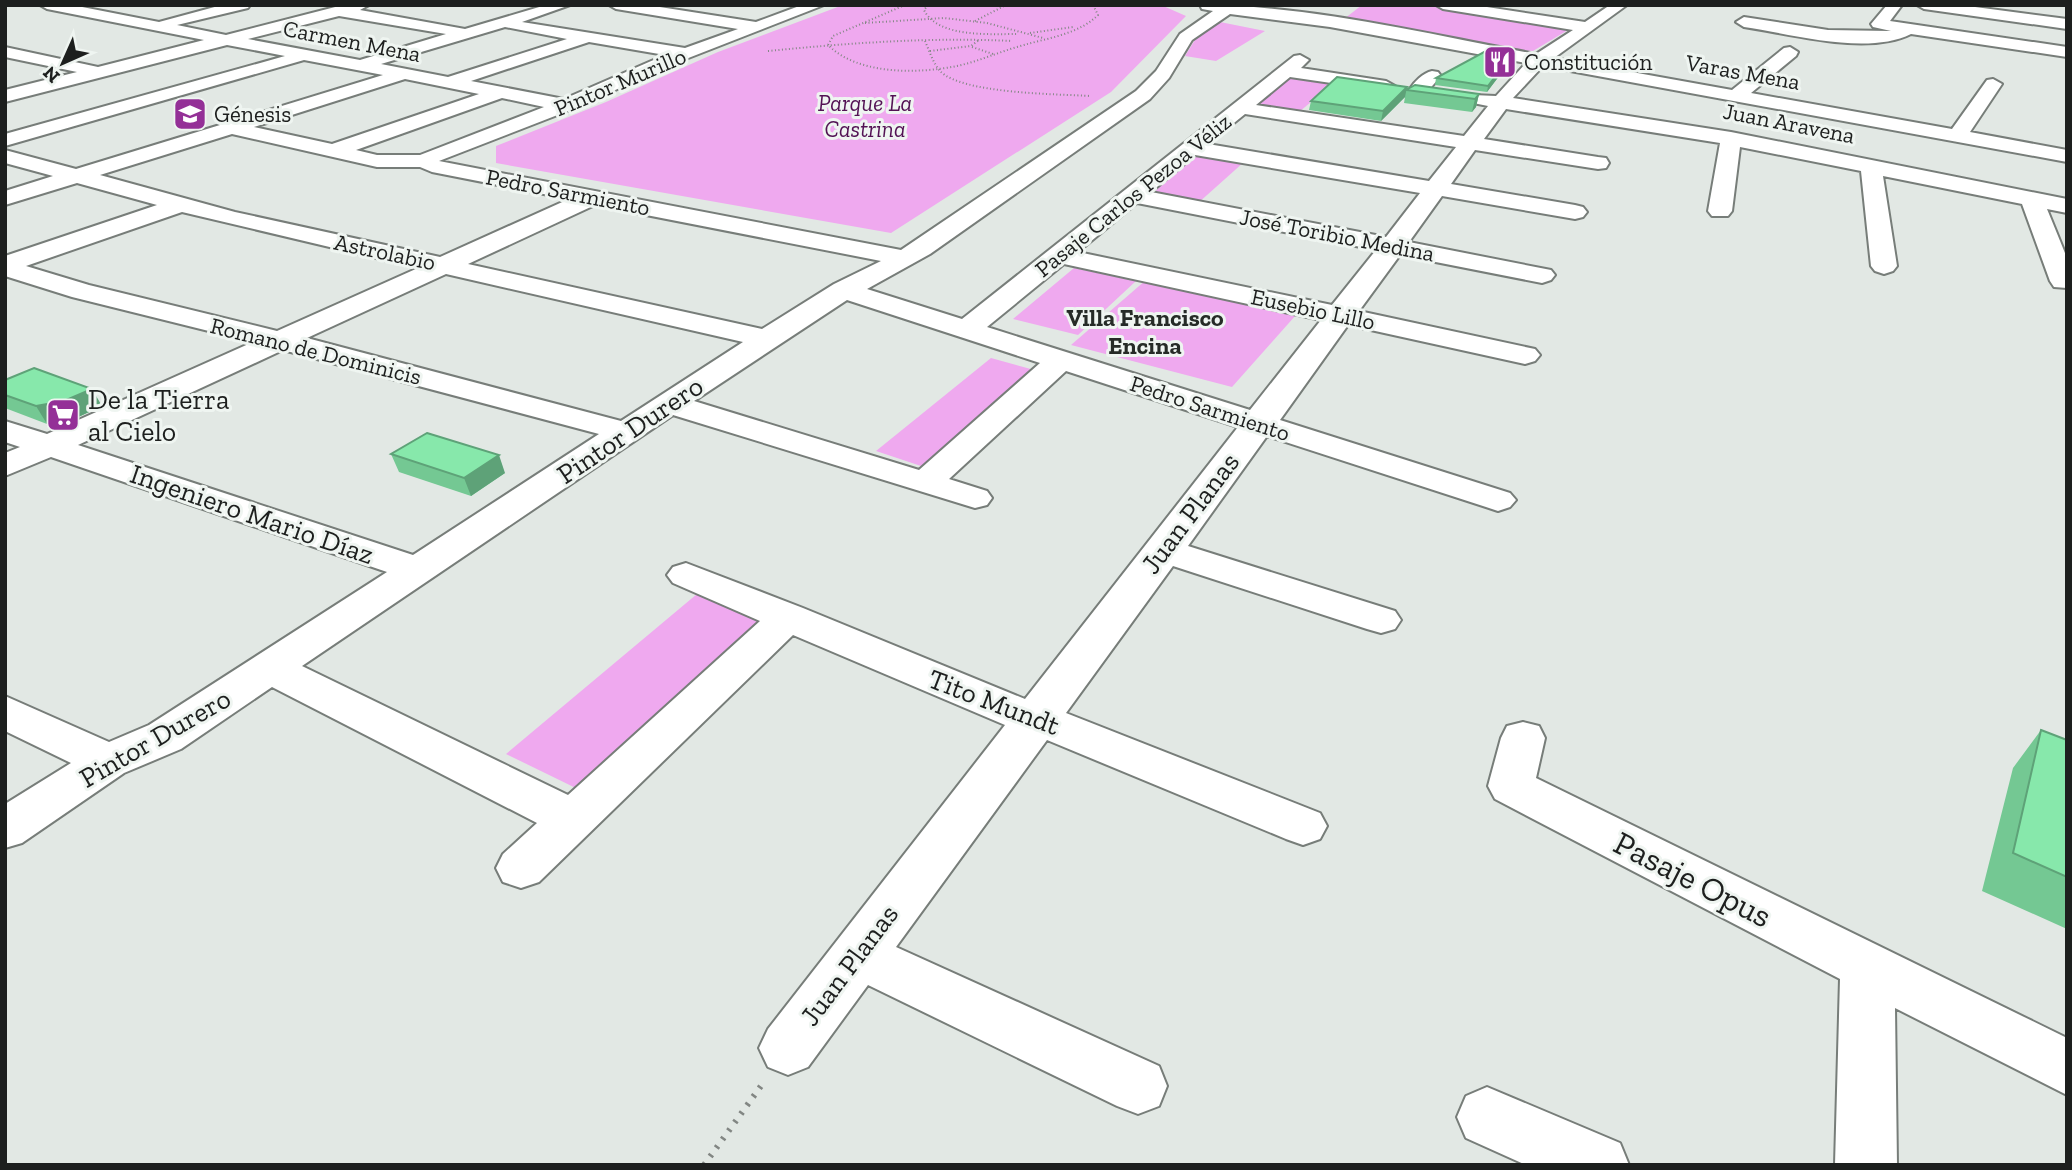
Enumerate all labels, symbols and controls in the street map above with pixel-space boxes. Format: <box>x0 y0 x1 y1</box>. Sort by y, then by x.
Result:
street label: Carmen Mena <box>281 14 423 68</box>
north arrow <box>28 28 98 98</box>
street label: Pintor Murillo <box>550 42 690 122</box>
restaurant icon: Constitución <box>1481 43 1519 81</box>
place label: Constitución <box>1524 48 1652 76</box>
street label: Varas Mena <box>1683 48 1802 96</box>
text: N <box>38 61 65 88</box>
park label: Parque La Castrina <box>818 89 912 143</box>
school or university icon: Génesis <box>171 95 209 133</box>
street label: Juan Aravena <box>1721 97 1857 149</box>
place label: Génesis <box>214 100 291 128</box>
street label: Pasaje Carlos Pezoa Véliz <box>1029 107 1237 283</box>
street label: Pedro Sarmiento <box>484 162 652 222</box>
street label: José Toribio Medina <box>1237 202 1437 268</box>
street label: Astrolabio <box>332 228 438 276</box>
street label: Eusebio Lillo <box>1248 282 1378 336</box>
district label: Villa Francisco Encina <box>1066 303 1224 360</box>
street label: Romano de Dominicis <box>208 311 424 391</box>
street label: Pintor Durero <box>551 369 709 491</box>
street label: Pedro Sarmiento <box>1127 369 1293 447</box>
place label: De la Tierra al Cielo <box>88 383 230 448</box>
supermarket icon: De la Tierra al Cielo <box>44 396 82 434</box>
street label: Juan Planas <box>1134 446 1246 580</box>
street label: Ingeniero Mario Díaz <box>126 457 378 571</box>
street label: Tito Mundt <box>924 662 1065 742</box>
street label: Pintor Durero <box>74 681 236 795</box>
street label: Pasaje Opus <box>1608 823 1778 935</box>
street label: Juan Planas <box>793 898 905 1032</box>

